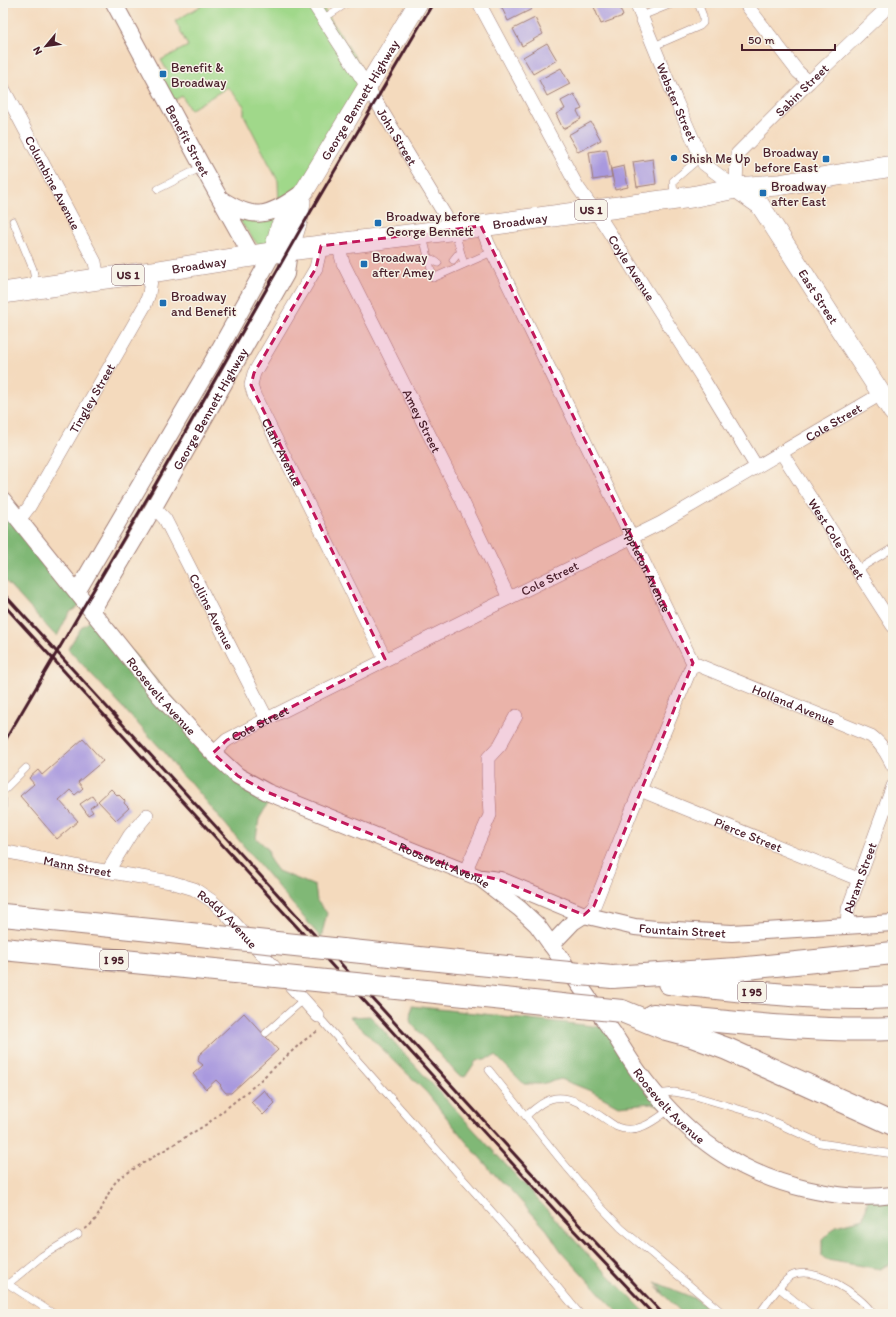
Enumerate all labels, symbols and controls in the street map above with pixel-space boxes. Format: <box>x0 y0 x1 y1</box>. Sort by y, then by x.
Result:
north arrow <box>26 26 66 66</box>
scale bar <box>742 26 835 52</box>
text: 50 m <box>748 33 774 47</box>
street label: George Bennett Highway <box>318 37 402 163</box>
text: N <box>30 44 45 57</box>
place label: Benefit & Broadway <box>171 60 226 90</box>
street label: Webster Street <box>653 61 700 143</box>
street label: Sabin Street <box>772 61 832 120</box>
marker: Benefit & Broadway <box>158 69 168 79</box>
street label: Benefit Street <box>162 102 213 179</box>
street label: John Street <box>374 105 420 168</box>
street label: Columbine Avenue <box>22 133 84 232</box>
place label: Broadway before East <box>755 145 818 175</box>
place label: Shish Me Up <box>682 151 750 166</box>
marker: Shish Me Up <box>669 153 679 163</box>
marker: Broadway before East <box>821 154 831 164</box>
place label: Broadway after East <box>771 179 826 209</box>
marker: Broadway after East <box>758 188 768 198</box>
road number: US 1 <box>575 200 607 220</box>
place label: Broadway before George Bennett <box>386 209 480 239</box>
street label: Broadway <box>492 210 548 232</box>
marker: Broadway before George Bennett <box>373 218 383 228</box>
street label: Coyle Avenue <box>605 232 658 304</box>
place label: Broadway after Amey <box>372 250 434 280</box>
street label: Broadway <box>170 253 228 277</box>
marker: Broadway after Amey <box>359 259 369 269</box>
road number: US 1 <box>112 265 144 285</box>
street label: East Street <box>795 266 841 327</box>
place label: Broadway and Benefit <box>171 289 236 319</box>
marker: Broadway and Benefit <box>158 298 168 308</box>
street label: George Bennett Highway <box>170 345 251 473</box>
street label: Tingley Street <box>66 361 118 436</box>
street label: Amey Street <box>399 387 444 455</box>
street label: Cole Street <box>803 400 864 445</box>
street label: Clark Avenue <box>259 416 305 489</box>
street label: West Cole Street <box>805 496 868 582</box>
street label: Appleton Avenue <box>619 523 674 615</box>
street label: Cole Street <box>518 558 581 599</box>
street label: Collins Avenue <box>186 571 237 652</box>
street label: Roosevelt Avenue <box>123 654 199 738</box>
street label: Holland Avenue <box>750 681 837 729</box>
street label: Cole Street <box>229 702 291 744</box>
street label: Pierce Street <box>712 814 784 855</box>
street label: Roosevelt Avenue <box>396 839 493 891</box>
street label: Abram Street <box>841 840 880 914</box>
street label: Mann Street <box>42 852 113 880</box>
street label: Roddy Avenue <box>194 886 260 952</box>
street label: Fountain Street <box>638 920 726 941</box>
road number: I 95 <box>100 950 128 970</box>
road number: I 95 <box>738 982 766 1002</box>
street label: Roosevelt Avenue <box>630 1065 708 1147</box>

